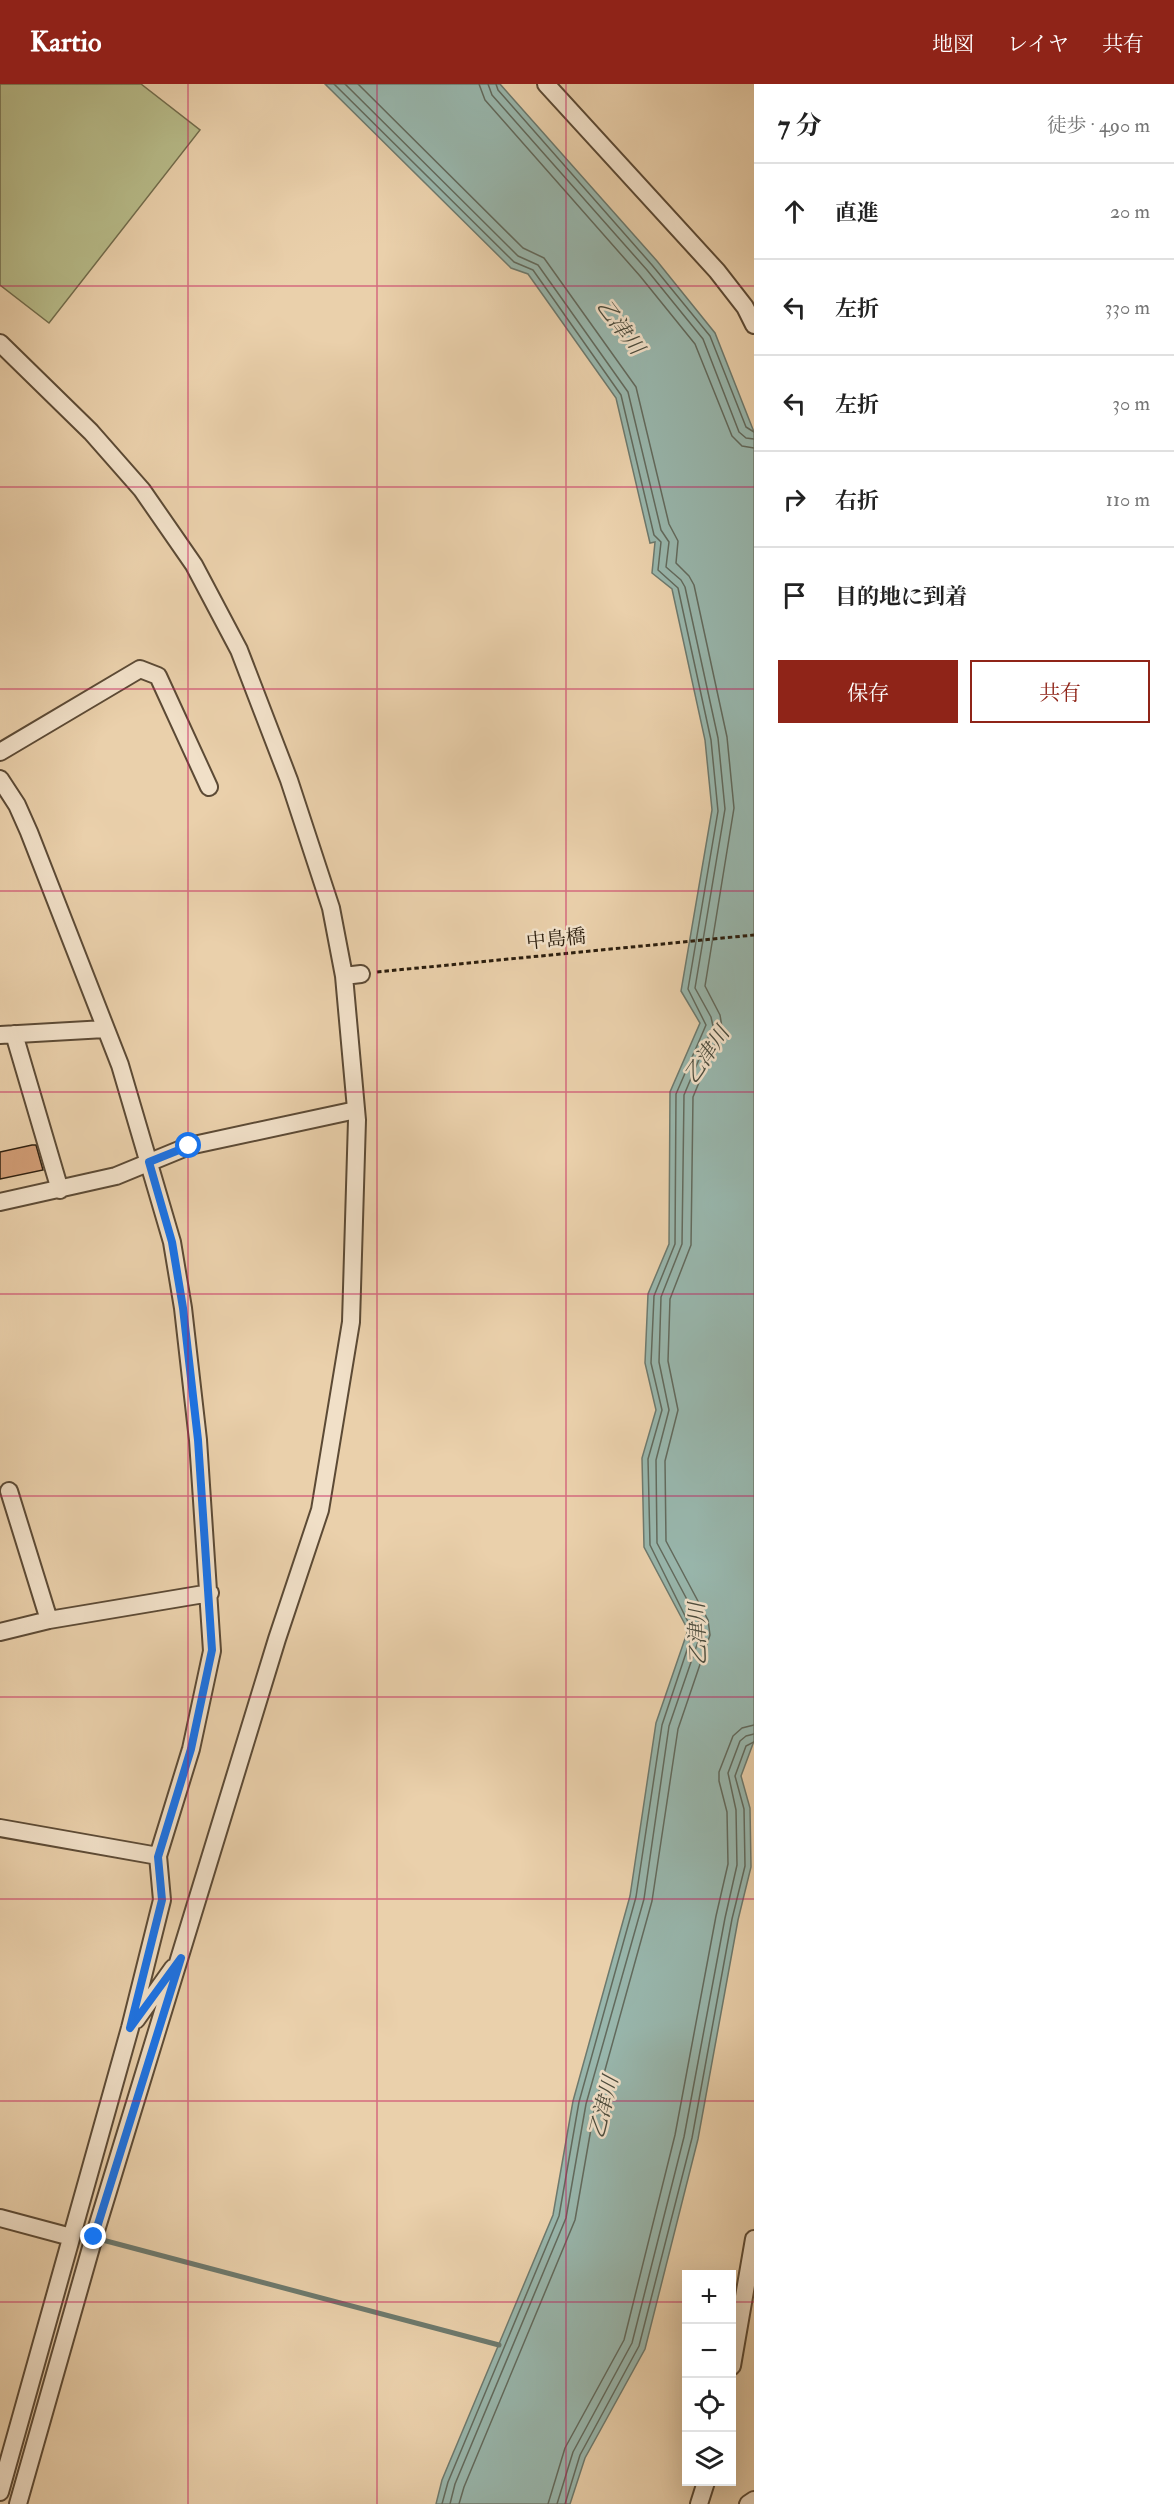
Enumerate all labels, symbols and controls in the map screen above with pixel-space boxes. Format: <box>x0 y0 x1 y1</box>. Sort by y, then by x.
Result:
text: Kartio <box>30 25 101 60</box>
text: 地図 <box>932 31 974 58</box>
text: レイヤ <box>1007 31 1069 58</box>
text: 共有 <box>1102 31 1144 58</box>
text: 7 分 <box>778 110 821 142</box>
text: 徒歩 · 490 m <box>1047 113 1150 138</box>
icon: ahead <box>778 195 811 228</box>
text: 直進 <box>835 199 879 227</box>
text: 20 m <box>1110 199 1150 224</box>
icon: left <box>778 291 811 324</box>
water label: 乙津川 <box>590 294 651 362</box>
text: 左折 <box>835 295 879 323</box>
text: 330 m <box>1105 295 1150 320</box>
icon: left <box>778 387 811 420</box>
text: 左折 <box>835 391 879 419</box>
text: 30 m <box>1112 391 1150 416</box>
icon: right <box>778 483 811 516</box>
text: 右折 <box>835 487 879 515</box>
text: 110 m <box>1106 487 1150 512</box>
icon: arrive <box>778 579 811 612</box>
text: 目的地に到着 <box>835 583 967 611</box>
button: 保存 <box>778 660 958 723</box>
button: 共有 <box>970 660 1150 723</box>
street label: 中島橋 <box>525 923 587 955</box>
water label: 乙津川 <box>678 1020 737 1089</box>
route start <box>175 1132 201 1158</box>
water label: 乙津川 <box>683 1600 713 1666</box>
water label: 乙津川 <box>583 2071 625 2141</box>
route end <box>80 2223 106 2249</box>
map controls <box>682 2270 736 2486</box>
button: + <box>682 2270 736 2324</box>
button: − <box>682 2324 736 2378</box>
button: locate <box>682 2378 736 2432</box>
button: layers <box>682 2432 736 2486</box>

